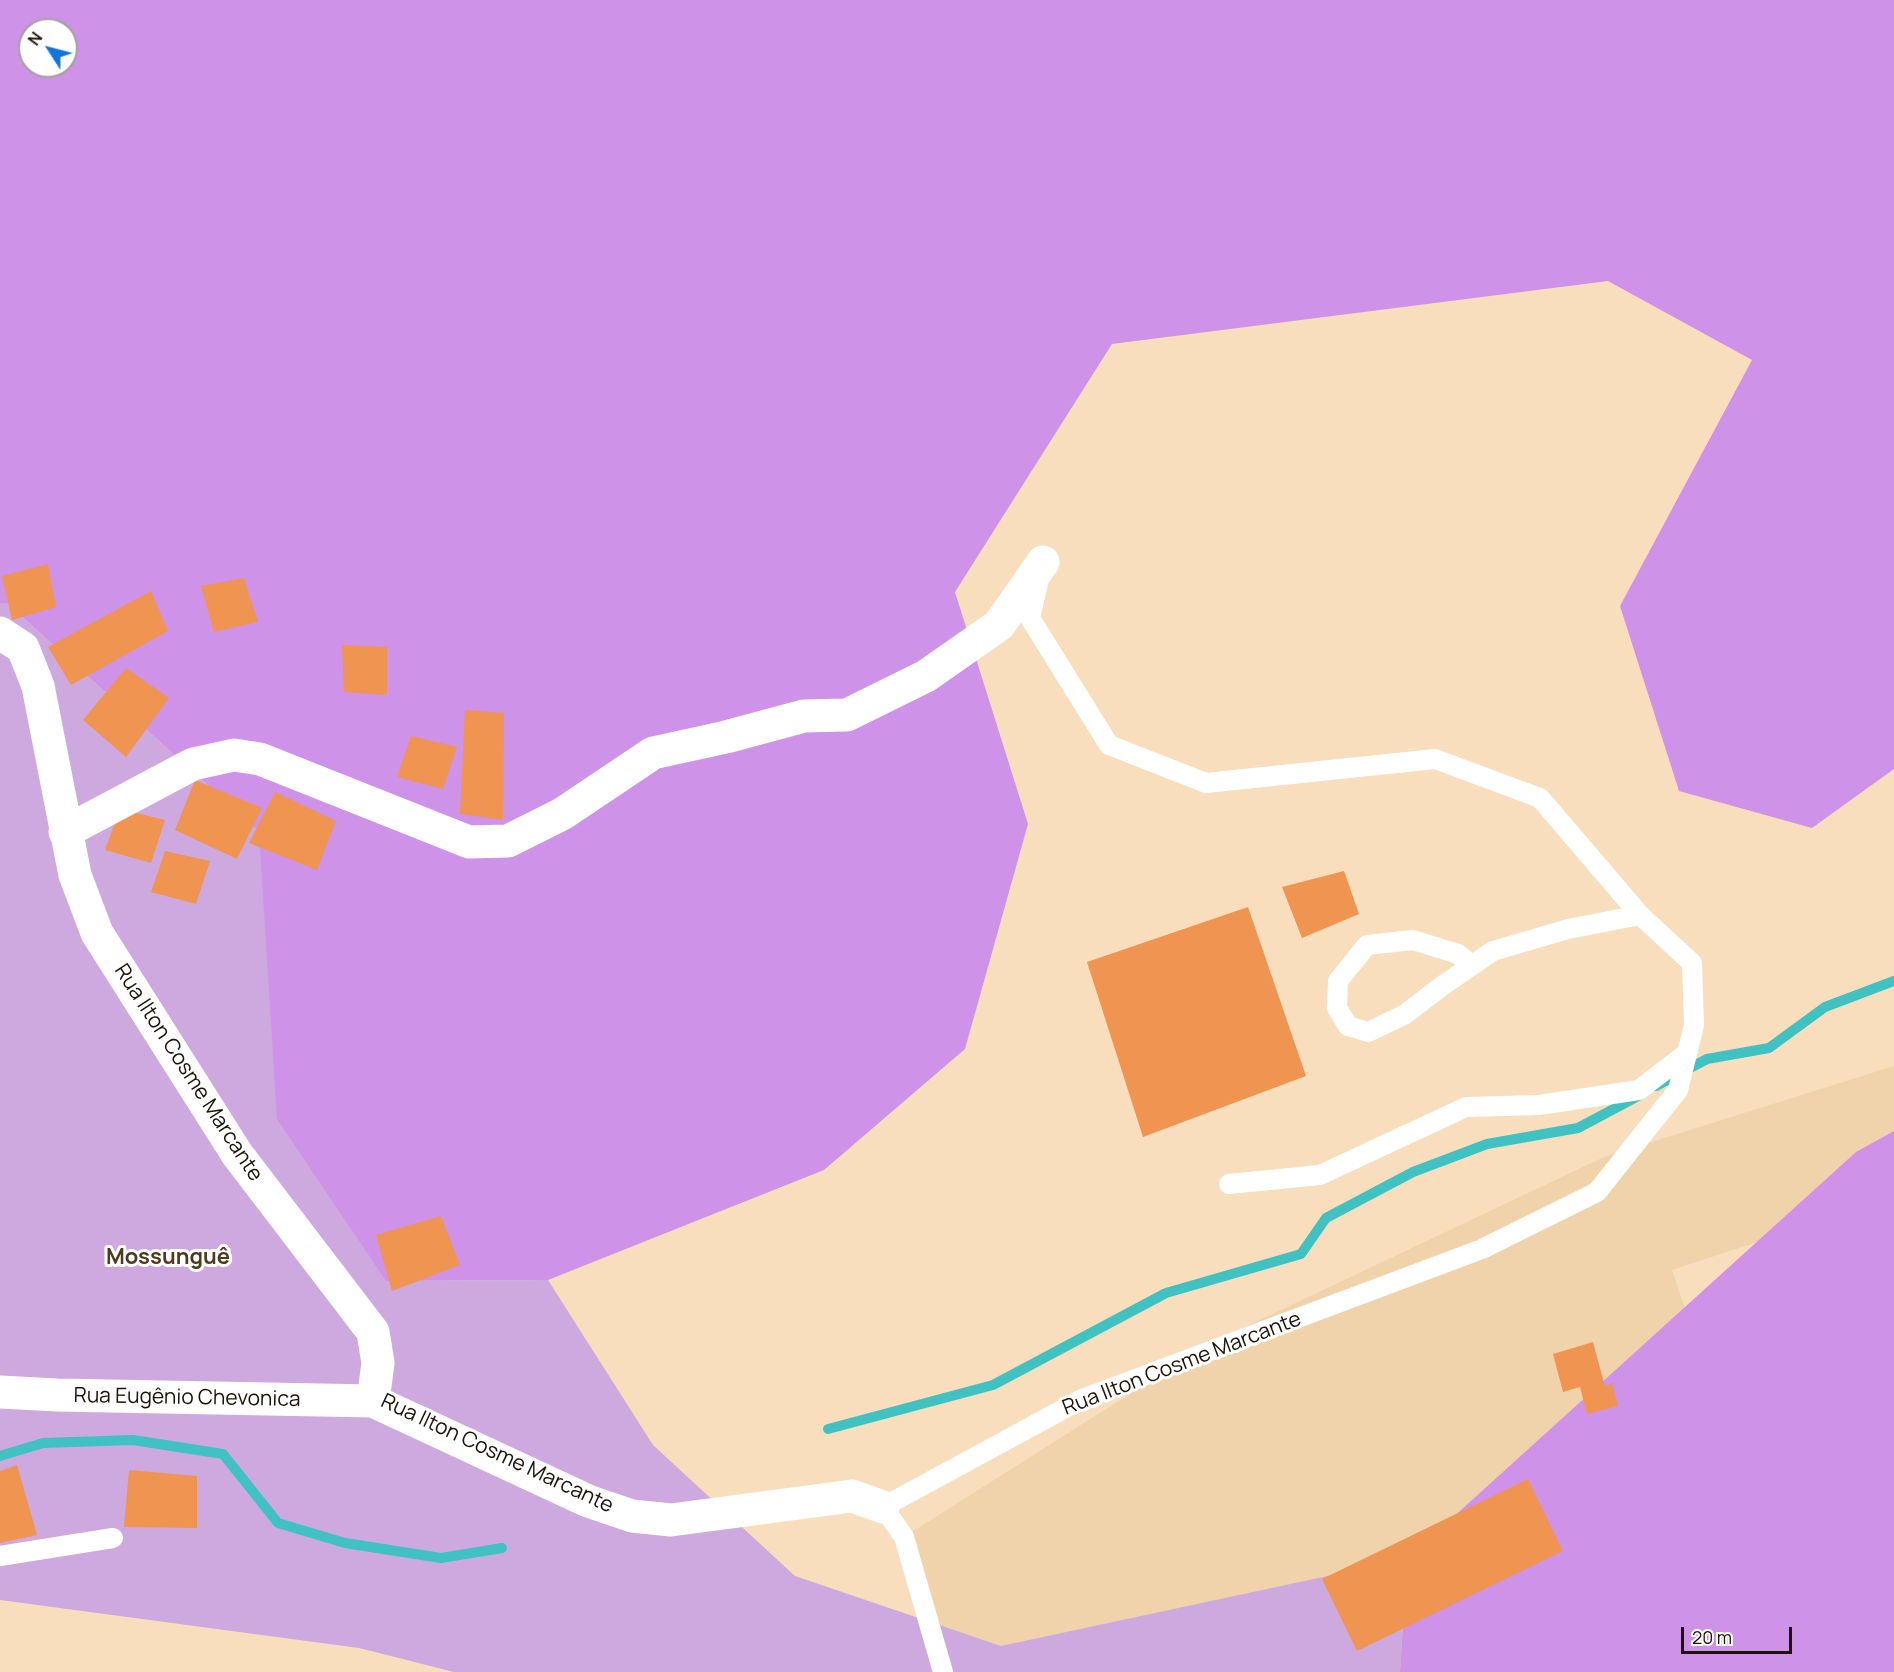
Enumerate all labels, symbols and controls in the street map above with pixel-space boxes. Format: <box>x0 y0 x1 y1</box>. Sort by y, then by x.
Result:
north arrow <box>18 18 78 78</box>
text: N <box>23 27 47 50</box>
street label: Rua Ilton Cosme Marcante <box>108 960 268 1186</box>
district label: Mossunguê <box>106 1245 230 1271</box>
street label: Rua Ilton Cosme Marcante <box>1059 1307 1305 1421</box>
street label: Rua Eugênio Chevonica <box>73 1383 301 1413</box>
street label: Rua Ilton Cosme Marcante <box>377 1389 617 1519</box>
scale bar <box>1684 1615 1795 1653</box>
text: 20 m <box>1692 1625 1732 1649</box>

